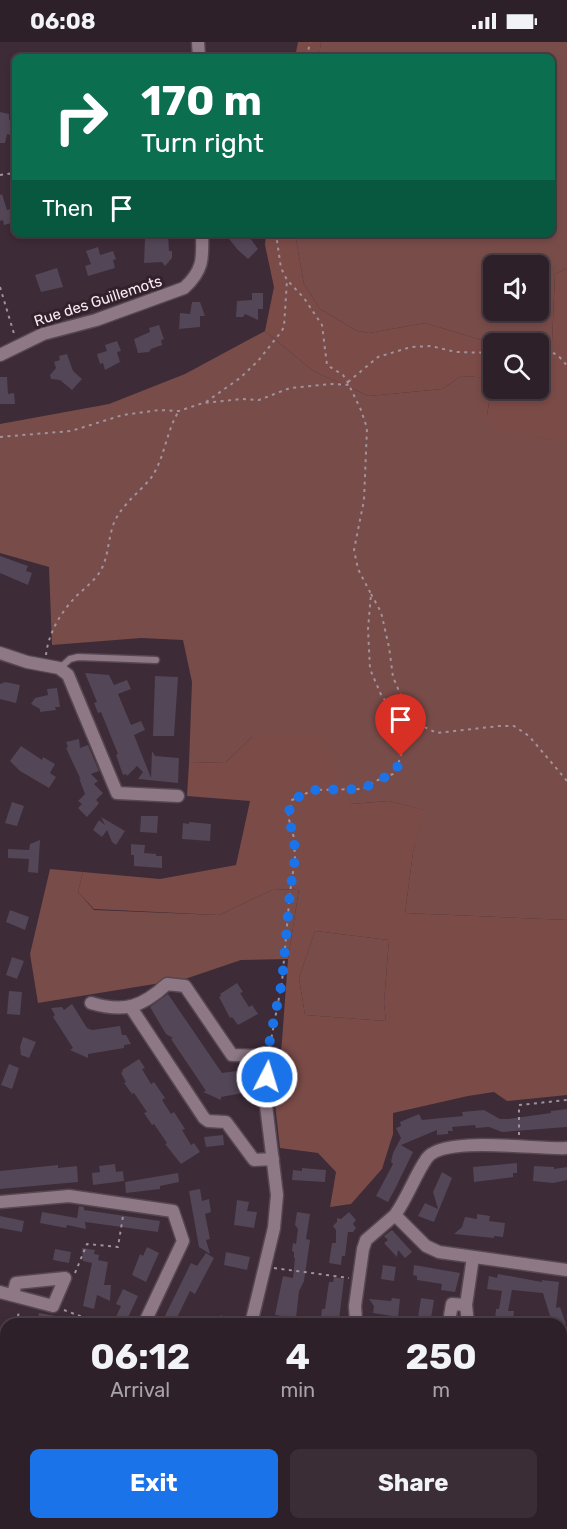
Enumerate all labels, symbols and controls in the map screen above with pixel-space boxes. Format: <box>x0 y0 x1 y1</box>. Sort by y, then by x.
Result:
text: 06:08 <box>30 8 96 35</box>
text: 170 m <box>141 76 262 126</box>
icon: right <box>42 78 120 156</box>
text: Turn right <box>141 127 264 159</box>
icon: arrive <box>105 192 138 225</box>
text: Then <box>42 195 93 222</box>
map controls <box>483 255 549 399</box>
button: sound <box>483 255 549 321</box>
street label: Rue des Guillemots <box>32 272 165 330</box>
button: search <box>483 333 549 399</box>
pin <box>375 694 426 756</box>
icon: arrive <box>384 703 417 736</box>
position arrow <box>235 1045 299 1109</box>
text: 06:12 <box>90 1335 190 1378</box>
text: 4 <box>286 1335 310 1378</box>
text: 250 <box>406 1335 477 1378</box>
text: Arrival <box>110 1378 170 1402</box>
text: min <box>280 1378 315 1402</box>
text: m <box>432 1378 450 1402</box>
button: Exit <box>30 1449 278 1518</box>
button: Share <box>290 1449 537 1518</box>

